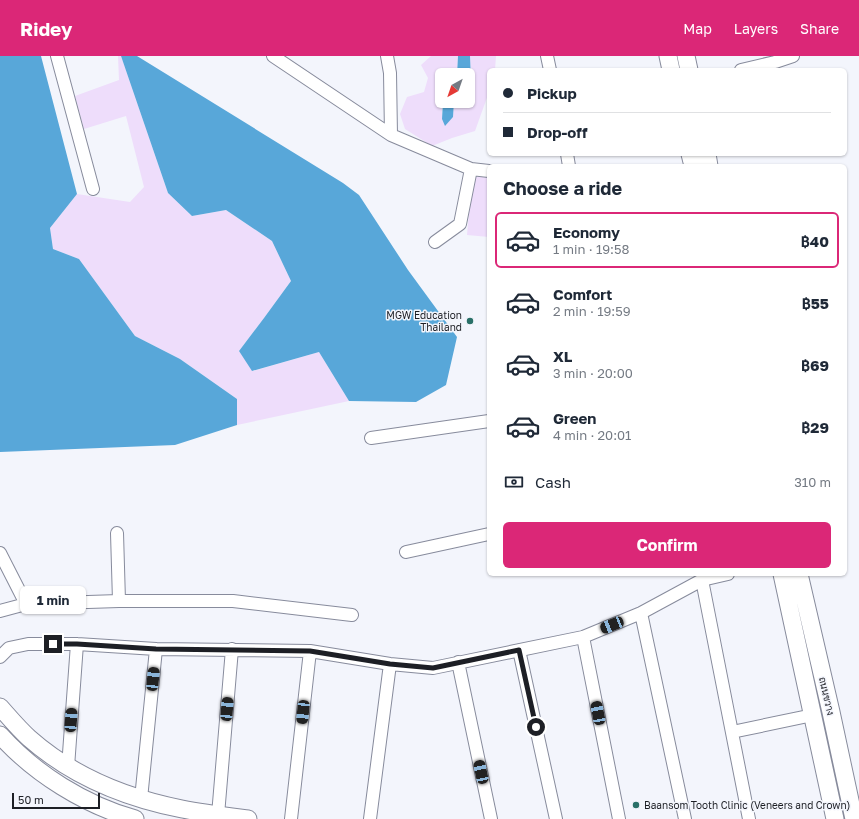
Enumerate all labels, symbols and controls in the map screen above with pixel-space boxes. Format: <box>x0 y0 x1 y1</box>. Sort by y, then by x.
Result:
text: Ridey <box>20 17 72 40</box>
text: Map <box>683 20 712 37</box>
text: Layers <box>734 20 778 37</box>
text: Share <box>800 20 839 37</box>
north arrow <box>435 68 475 108</box>
map controls <box>435 68 475 108</box>
text: Pickup <box>527 84 577 102</box>
text: Drop-off <box>527 123 587 141</box>
text: Choose a ride <box>503 177 622 199</box>
icon: car <box>505 222 541 258</box>
text: Economy <box>553 223 620 241</box>
text: ฿40 <box>801 232 829 250</box>
text: 1 min · 19:58 <box>553 241 629 257</box>
icon: car <box>505 284 541 320</box>
text: Comfort <box>553 285 612 303</box>
text: ฿55 <box>802 294 829 312</box>
text: 2 min · 19:59 <box>553 303 631 319</box>
place label: MGW Education Thailand <box>386 309 462 333</box>
marker: MGW Education Thailand <box>465 316 475 326</box>
icon: car <box>505 346 541 382</box>
text: XL <box>553 347 572 365</box>
text: ฿69 <box>801 356 829 374</box>
text: 3 min · 20:00 <box>553 365 633 381</box>
icon: car <box>505 408 541 444</box>
text: Green <box>553 409 596 427</box>
text: ฿29 <box>801 418 829 436</box>
text: 4 min · 20:01 <box>553 427 631 443</box>
icon: cash <box>503 471 525 493</box>
text: Cash <box>535 473 571 491</box>
text: 310 m <box>794 474 831 490</box>
button: Confirm <box>503 522 831 568</box>
callout: 1 min <box>20 586 86 614</box>
text: 1 min <box>37 592 69 608</box>
car <box>599 615 625 635</box>
route end <box>44 635 62 653</box>
car <box>146 666 160 692</box>
street label: ถนนขวาง <box>817 676 837 716</box>
car <box>220 697 234 721</box>
car <box>296 699 310 725</box>
car <box>590 700 606 726</box>
car <box>64 708 78 732</box>
route start <box>527 718 545 736</box>
car <box>473 759 489 785</box>
scale bar <box>12 791 100 810</box>
text: 50 m <box>18 793 44 806</box>
place label: Baansom Tooth Clinic (Veneers and Crown) <box>644 799 850 811</box>
marker: Baansom Tooth Clinic (Veneers and Crown) <box>631 800 641 810</box>

